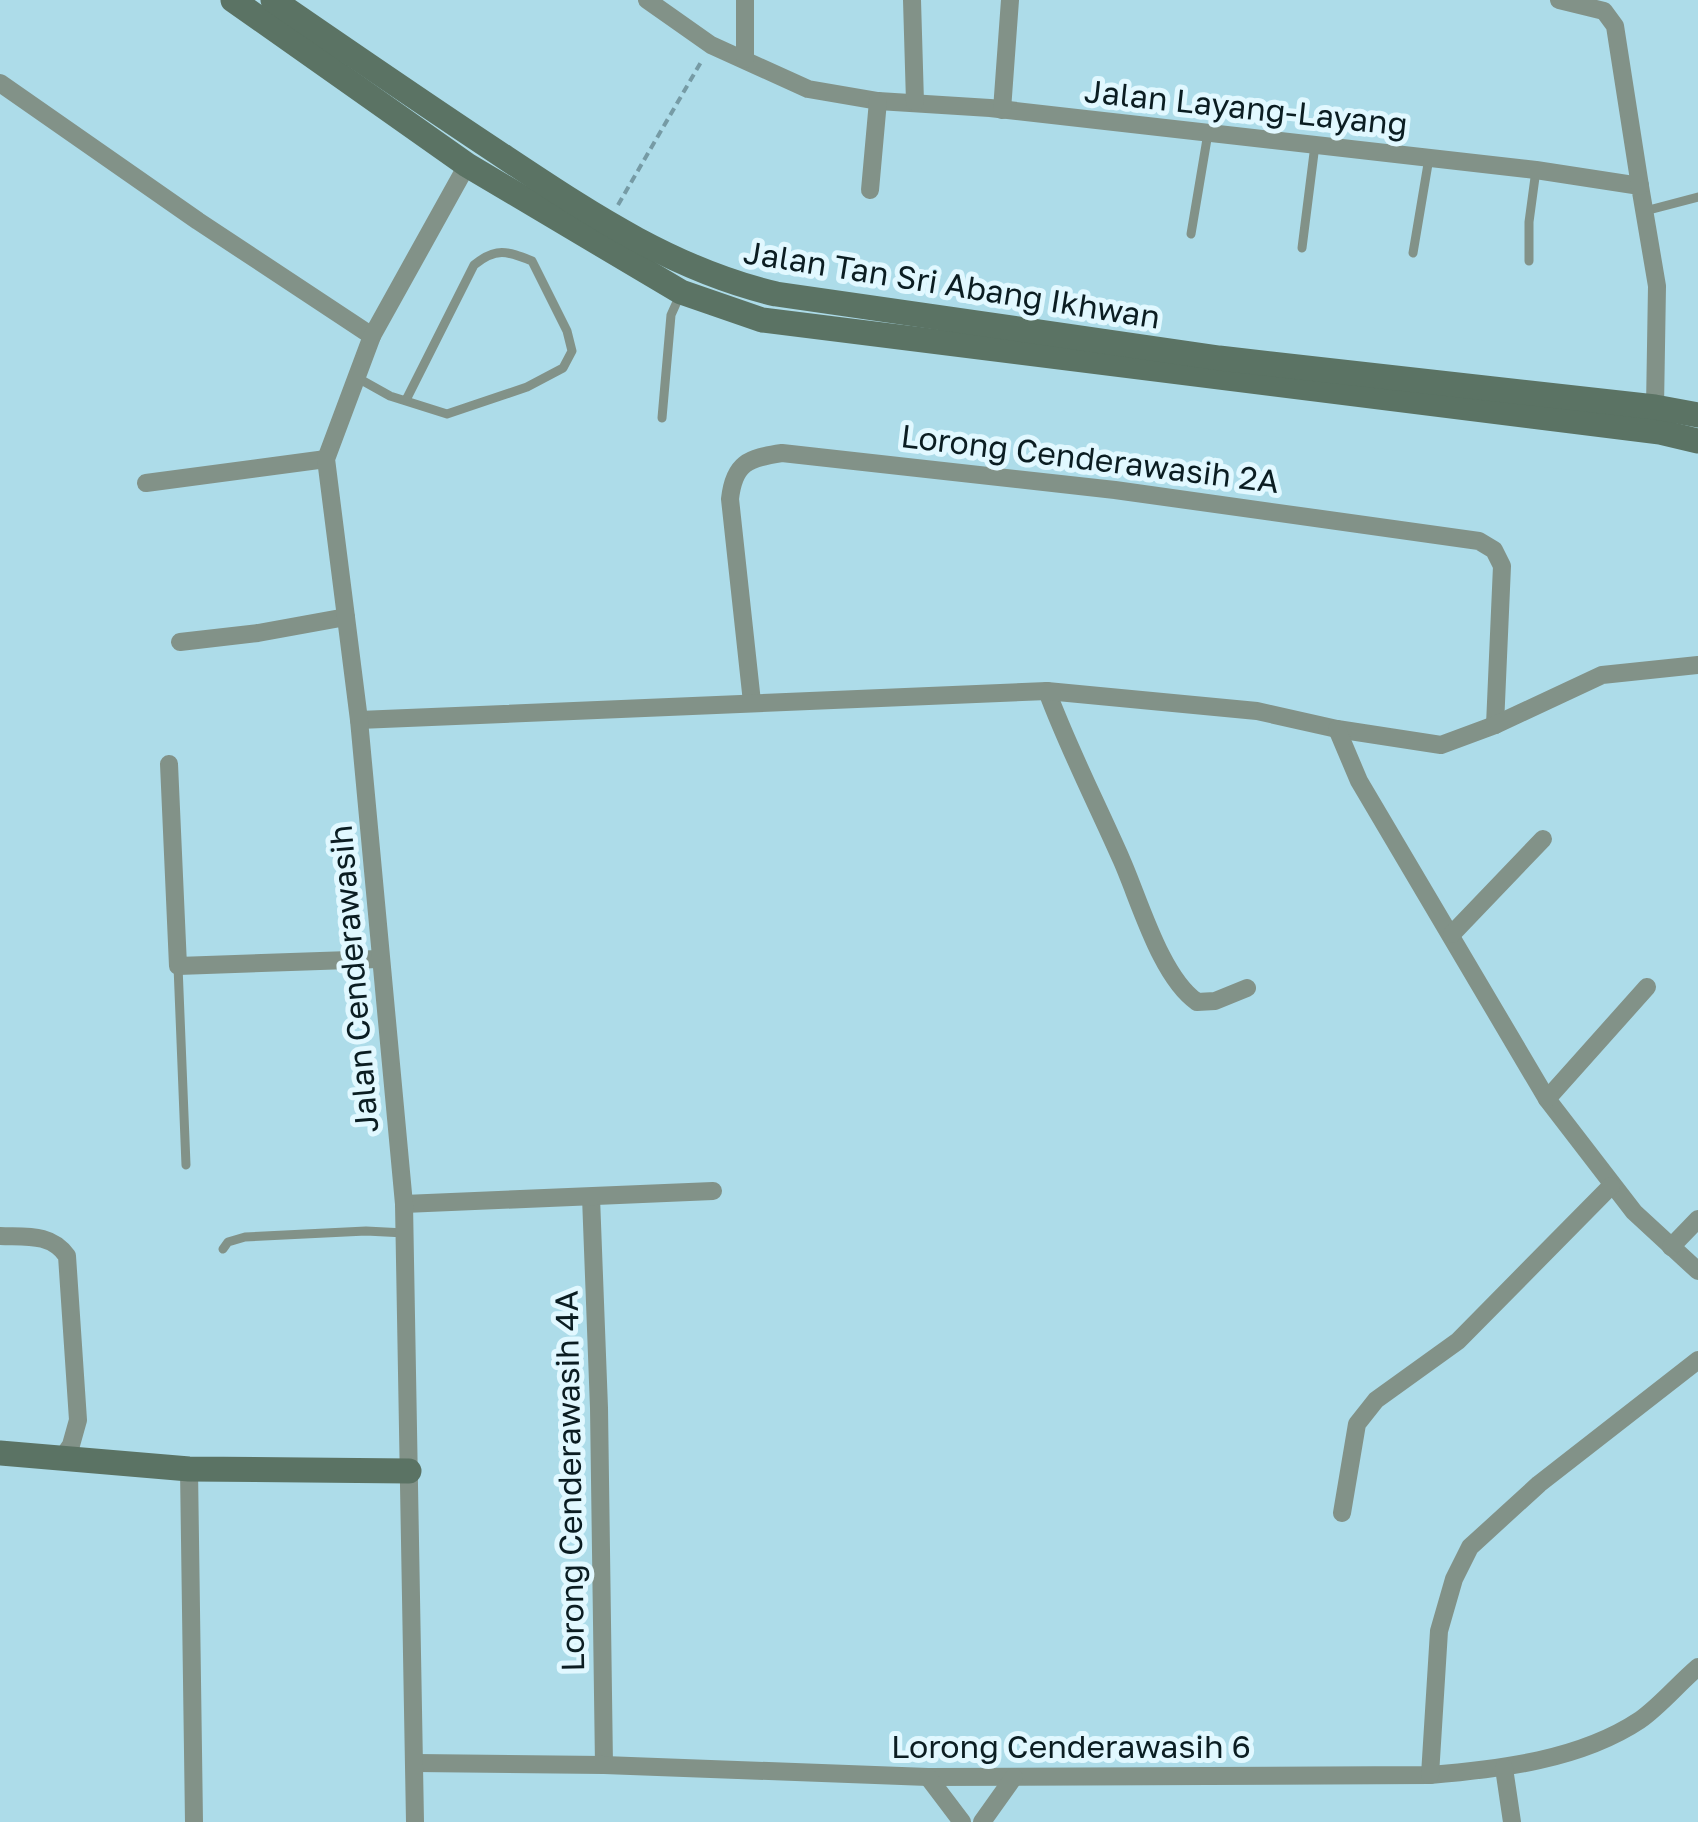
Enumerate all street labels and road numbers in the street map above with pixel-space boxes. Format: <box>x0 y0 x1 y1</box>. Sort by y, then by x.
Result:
street label: Jalan Layang-Layang <box>1082 71 1410 143</box>
street label: Jalan Tan Sri Abang Ikhwan <box>741 232 1163 336</box>
street label: Lorong Cenderawasih 2A <box>899 416 1281 500</box>
street label: Jalan Cenderawasih <box>321 824 385 1134</box>
street label: Lorong Cenderawasih 4A <box>547 1290 591 1672</box>
street label: Lorong Cenderawasih 6 <box>891 1727 1251 1765</box>

